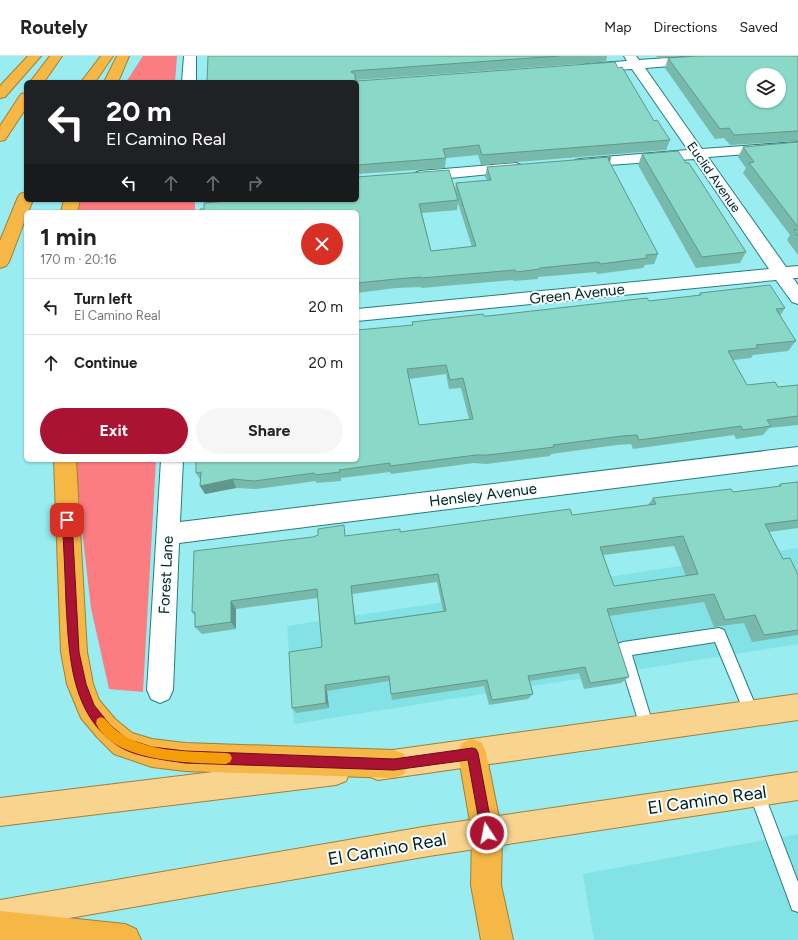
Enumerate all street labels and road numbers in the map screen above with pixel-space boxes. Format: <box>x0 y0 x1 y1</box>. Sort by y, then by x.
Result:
street label: Euclid Avenue <box>684 139 744 215</box>
street label: Green Avenue <box>528 280 626 308</box>
street label: Hensley Avenue <box>428 479 538 511</box>
street label: Forest Lane <box>155 535 177 615</box>
street label: El Camino Real <box>646 781 768 819</box>
street label: El Camino Real <box>326 828 448 870</box>

